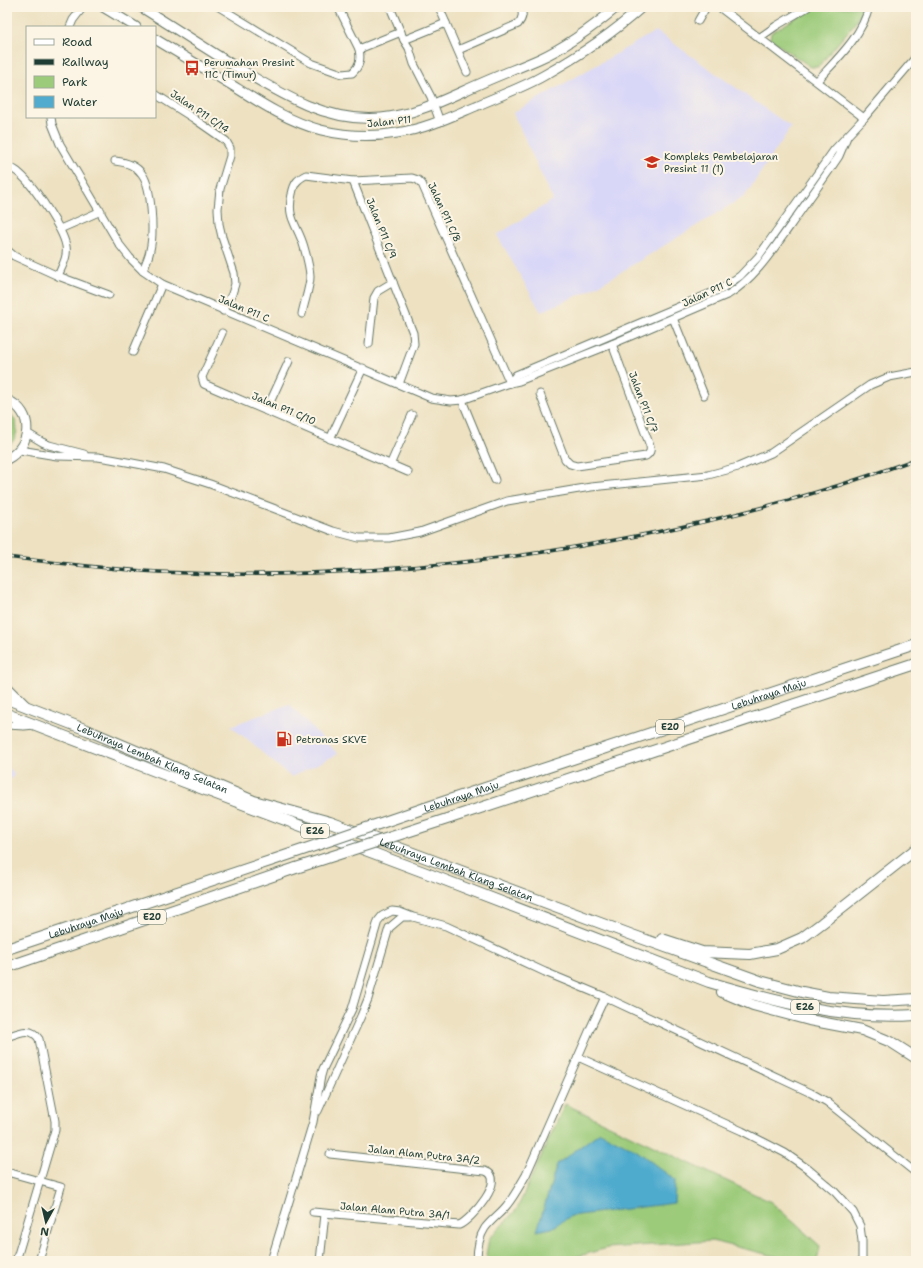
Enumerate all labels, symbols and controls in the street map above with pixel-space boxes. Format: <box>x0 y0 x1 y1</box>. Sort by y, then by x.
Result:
legend <box>26 26 156 118</box>
text: Road <box>62 34 93 50</box>
text: Railway <box>62 54 109 70</box>
place label: Perumahan Presint 11C (Timur) <box>204 56 295 81</box>
bus stop icon: Perumahan Presint 11C (Timur) <box>183 59 201 77</box>
text: Park <box>62 74 88 90</box>
street label: Jalan P11 C/14 <box>168 87 232 136</box>
text: Water <box>62 94 98 110</box>
street label: Jalan P11 <box>366 113 412 130</box>
place label: Kompleks Pembelajaran Presint 11 (1) <box>664 150 778 175</box>
school or university icon: Kompleks Pembelajaran Presint 11 (1) <box>643 153 661 171</box>
street label: Jalan P11 C/8 <box>425 180 464 244</box>
street label: Jalan P11 C/9 <box>363 196 400 260</box>
street label: Jalan P11 C <box>680 275 734 310</box>
street label: Jalan P11 C <box>216 292 271 325</box>
street label: Jalan P11 C/7 <box>626 370 661 435</box>
street label: Jalan P11 C/10 <box>250 389 318 428</box>
street label: Lebuhraya Maju <box>730 676 808 713</box>
road number: E20 <box>656 720 684 734</box>
street label: Lebuhraya Lembah Klang Selatan <box>75 721 230 796</box>
fuel station icon: Petronas SKVE <box>275 730 293 748</box>
place label: Petronas SKVE <box>296 733 367 746</box>
street label: Lebuhraya Maju <box>422 778 501 815</box>
road number: E26 <box>301 824 329 838</box>
street label: Lebuhraya Lembah Klang Selatan <box>378 835 535 904</box>
street label: Lebuhraya Maju <box>47 905 125 942</box>
road number: E20 <box>138 910 166 924</box>
road number: E26 <box>791 1000 819 1014</box>
street label: Jalan Alam Putra 3A/2 <box>367 1142 481 1167</box>
street label: Jalan Alam Putra 3A/1 <box>339 1199 450 1222</box>
north arrow <box>26 1202 66 1242</box>
text: N <box>39 1223 50 1239</box>

